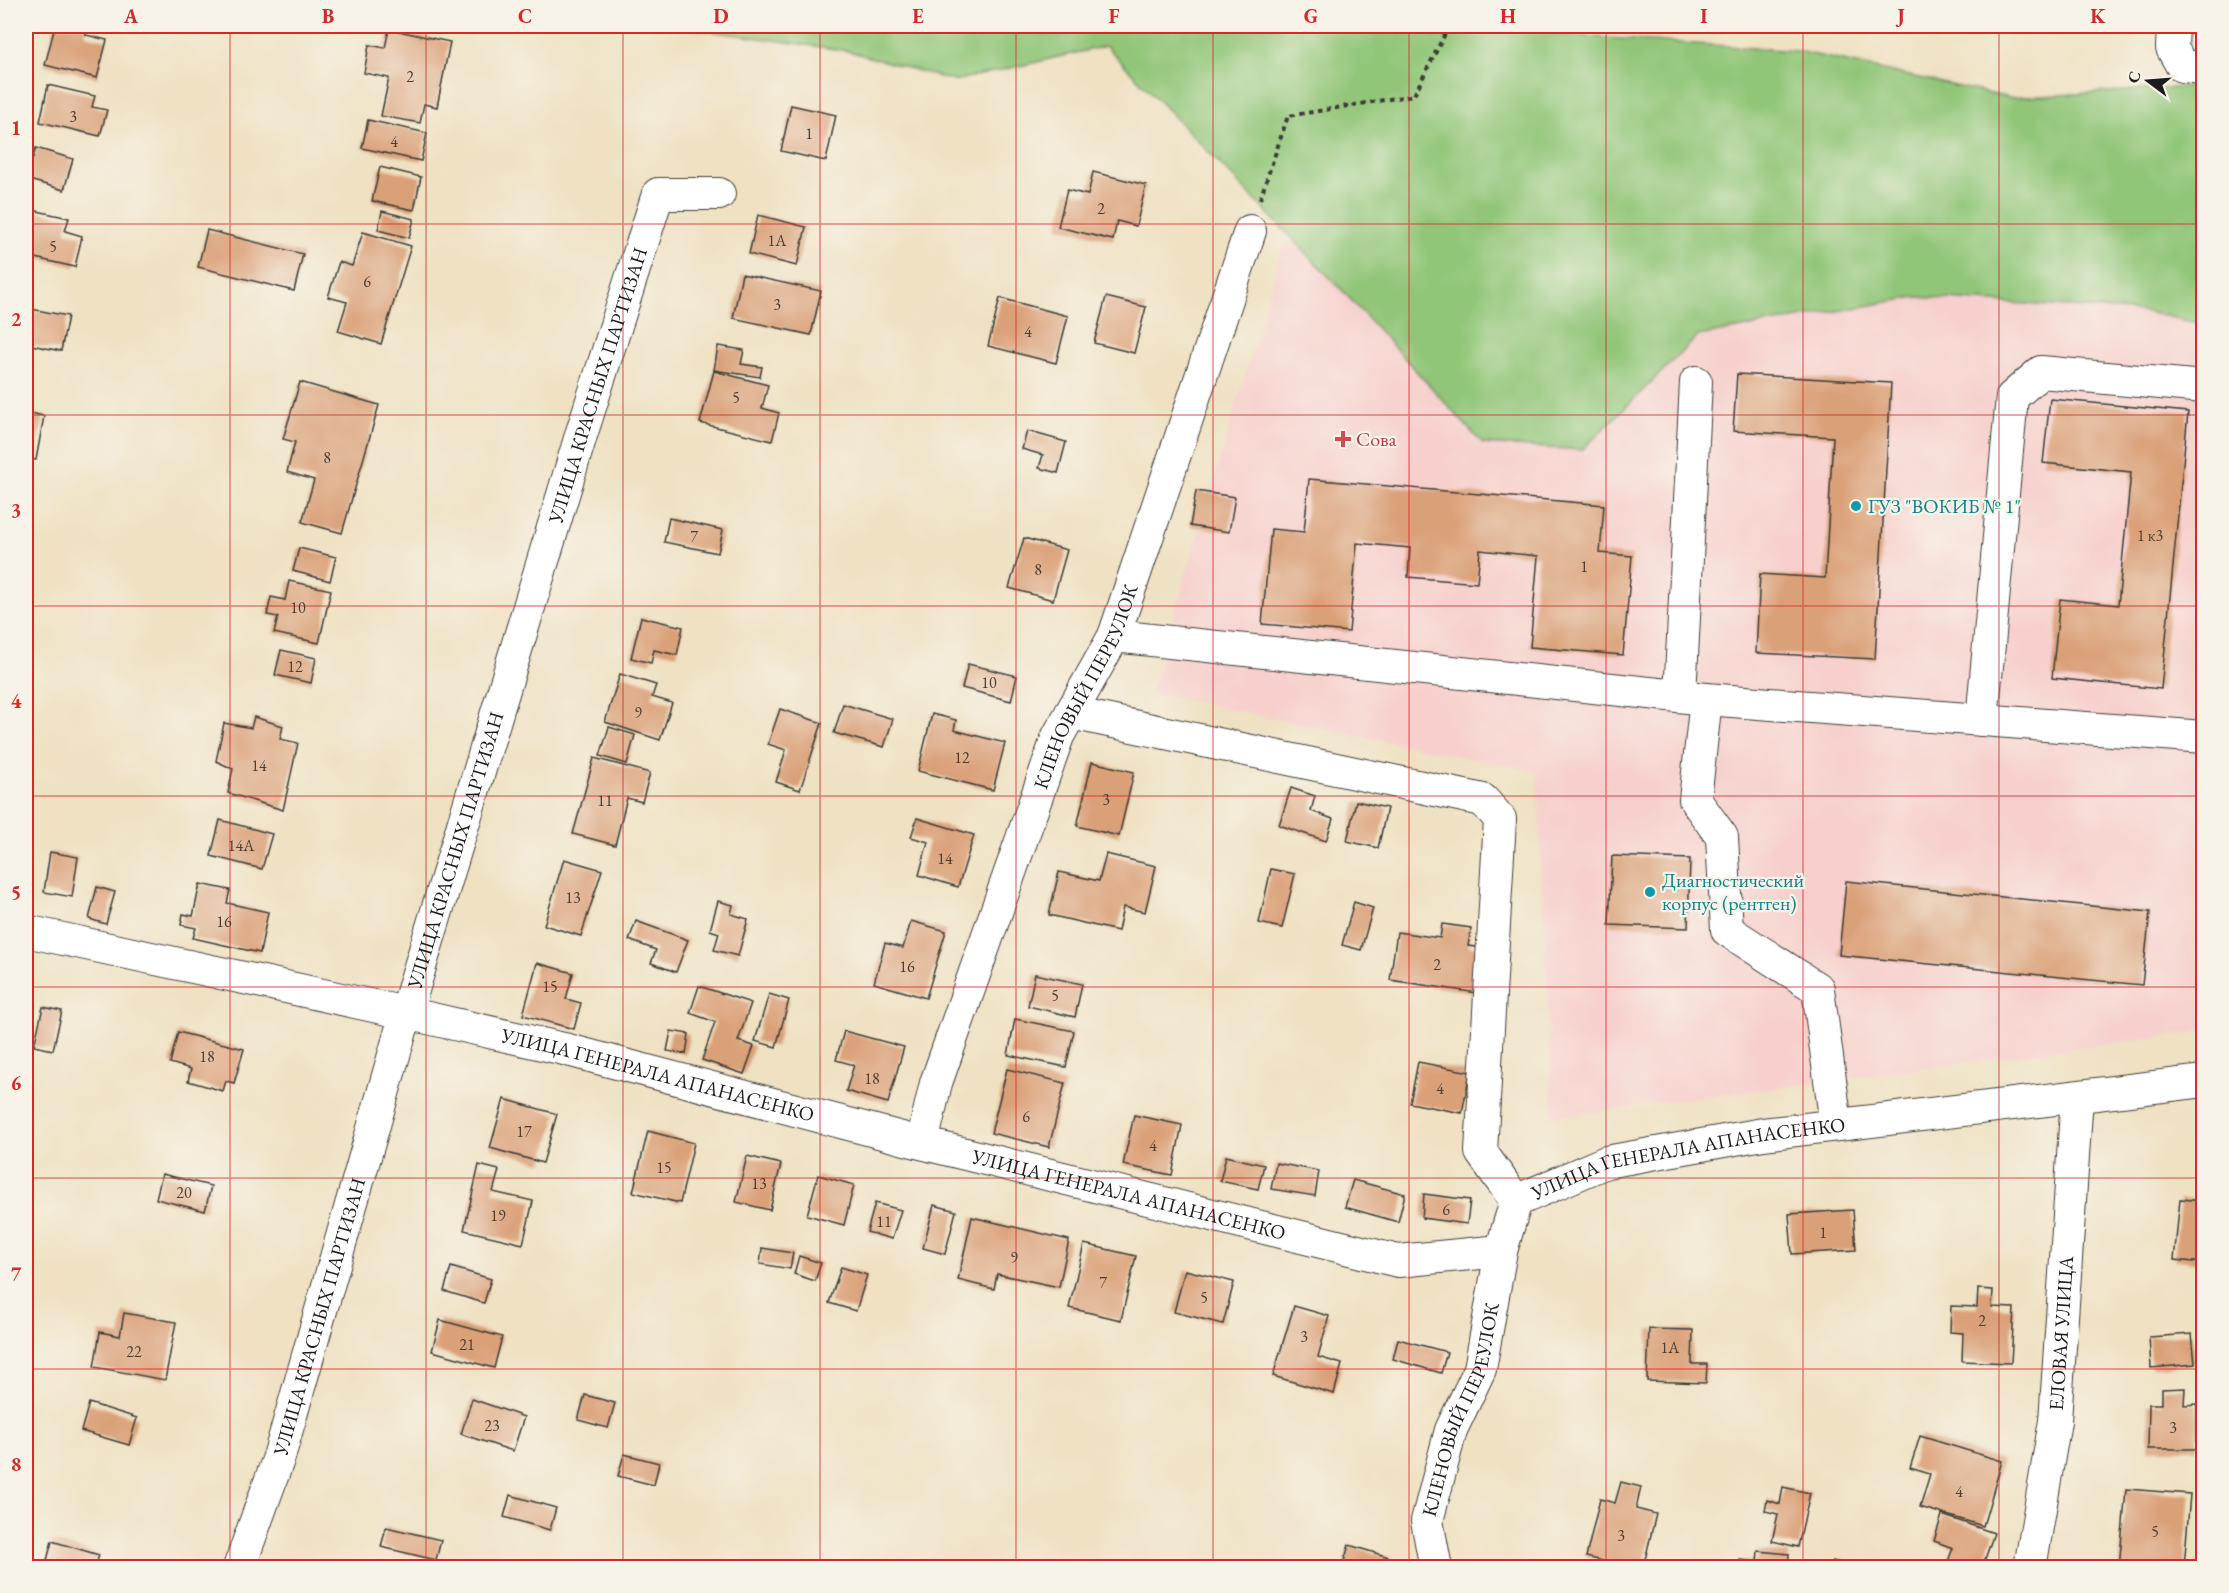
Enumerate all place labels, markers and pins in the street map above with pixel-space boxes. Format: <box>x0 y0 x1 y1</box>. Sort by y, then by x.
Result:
place label: Сова <box>1356 426 1397 452</box>
marker: Сова <box>1334 430 1352 448</box>
place label: ГУЗ "ВОКИБ № 1" <box>1868 493 2021 519</box>
marker: ГУЗ "ВОКИБ № 1" <box>1849 499 1863 513</box>
place label: Диагностический корпус (рентген) <box>1662 867 1804 916</box>
marker: Диагностический корпус (рентген) <box>1643 885 1657 899</box>

